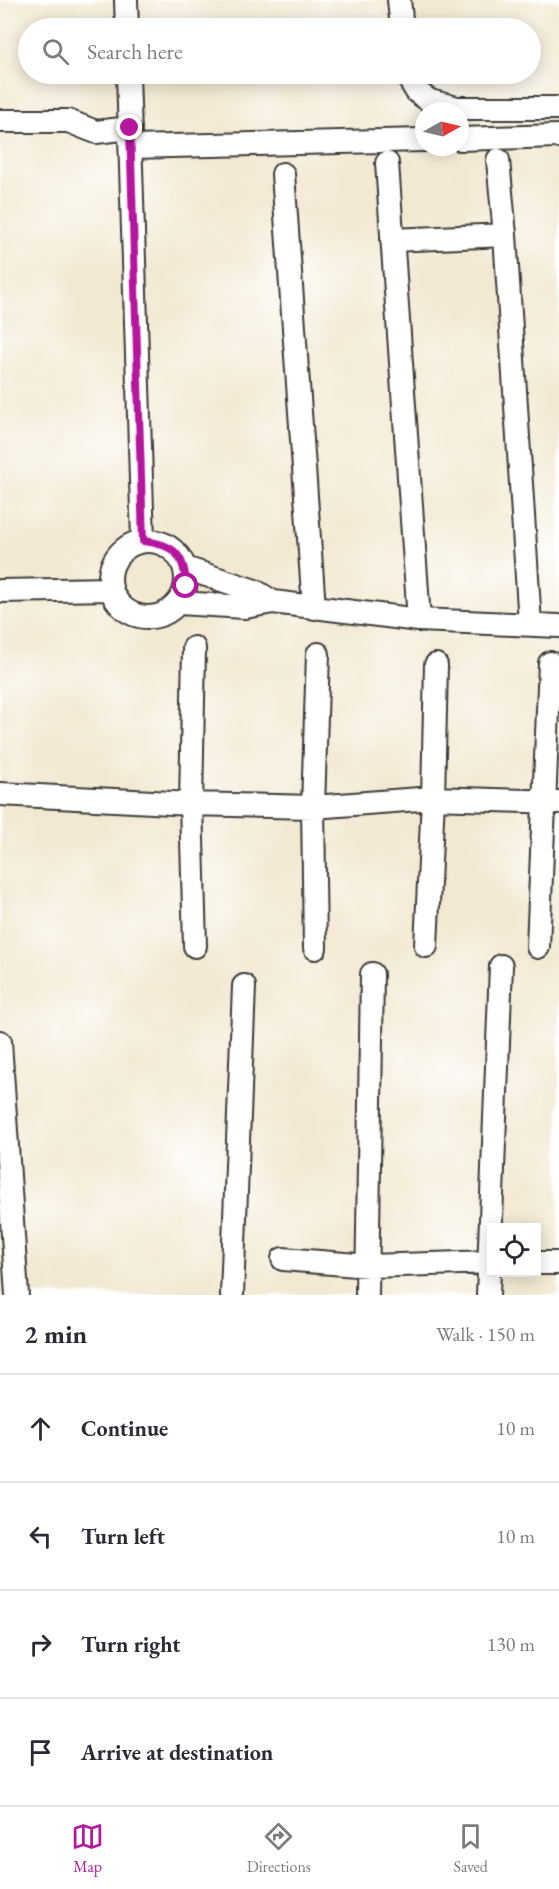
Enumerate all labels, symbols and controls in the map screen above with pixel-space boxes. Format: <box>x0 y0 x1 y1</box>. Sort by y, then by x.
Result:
search box <box>18 18 541 84</box>
icon: search <box>39 35 72 68</box>
text: Search here <box>87 37 182 66</box>
north arrow <box>415 102 469 156</box>
route end <box>116 114 142 140</box>
route start <box>172 572 198 598</box>
map controls <box>487 1223 541 1277</box>
button: locate <box>487 1223 541 1277</box>
text: 2 min <box>24 1317 87 1351</box>
text: Walk · 150 m <box>436 1321 535 1347</box>
icon: ahead <box>24 1412 57 1445</box>
text: Continue <box>81 1414 168 1443</box>
text: 10 m <box>496 1415 535 1441</box>
icon: left <box>24 1520 57 1553</box>
text: Turn left <box>81 1522 165 1551</box>
text: 10 m <box>496 1523 535 1549</box>
icon: right <box>24 1628 57 1661</box>
text: Turn right <box>81 1630 180 1659</box>
text: 130 m <box>487 1631 535 1657</box>
icon: arrive <box>24 1736 57 1769</box>
text: Arrive at destination <box>81 1738 273 1767</box>
tab: Map <box>71 1820 104 1877</box>
tab: Directions <box>247 1820 311 1877</box>
tab: Saved <box>453 1820 488 1877</box>

